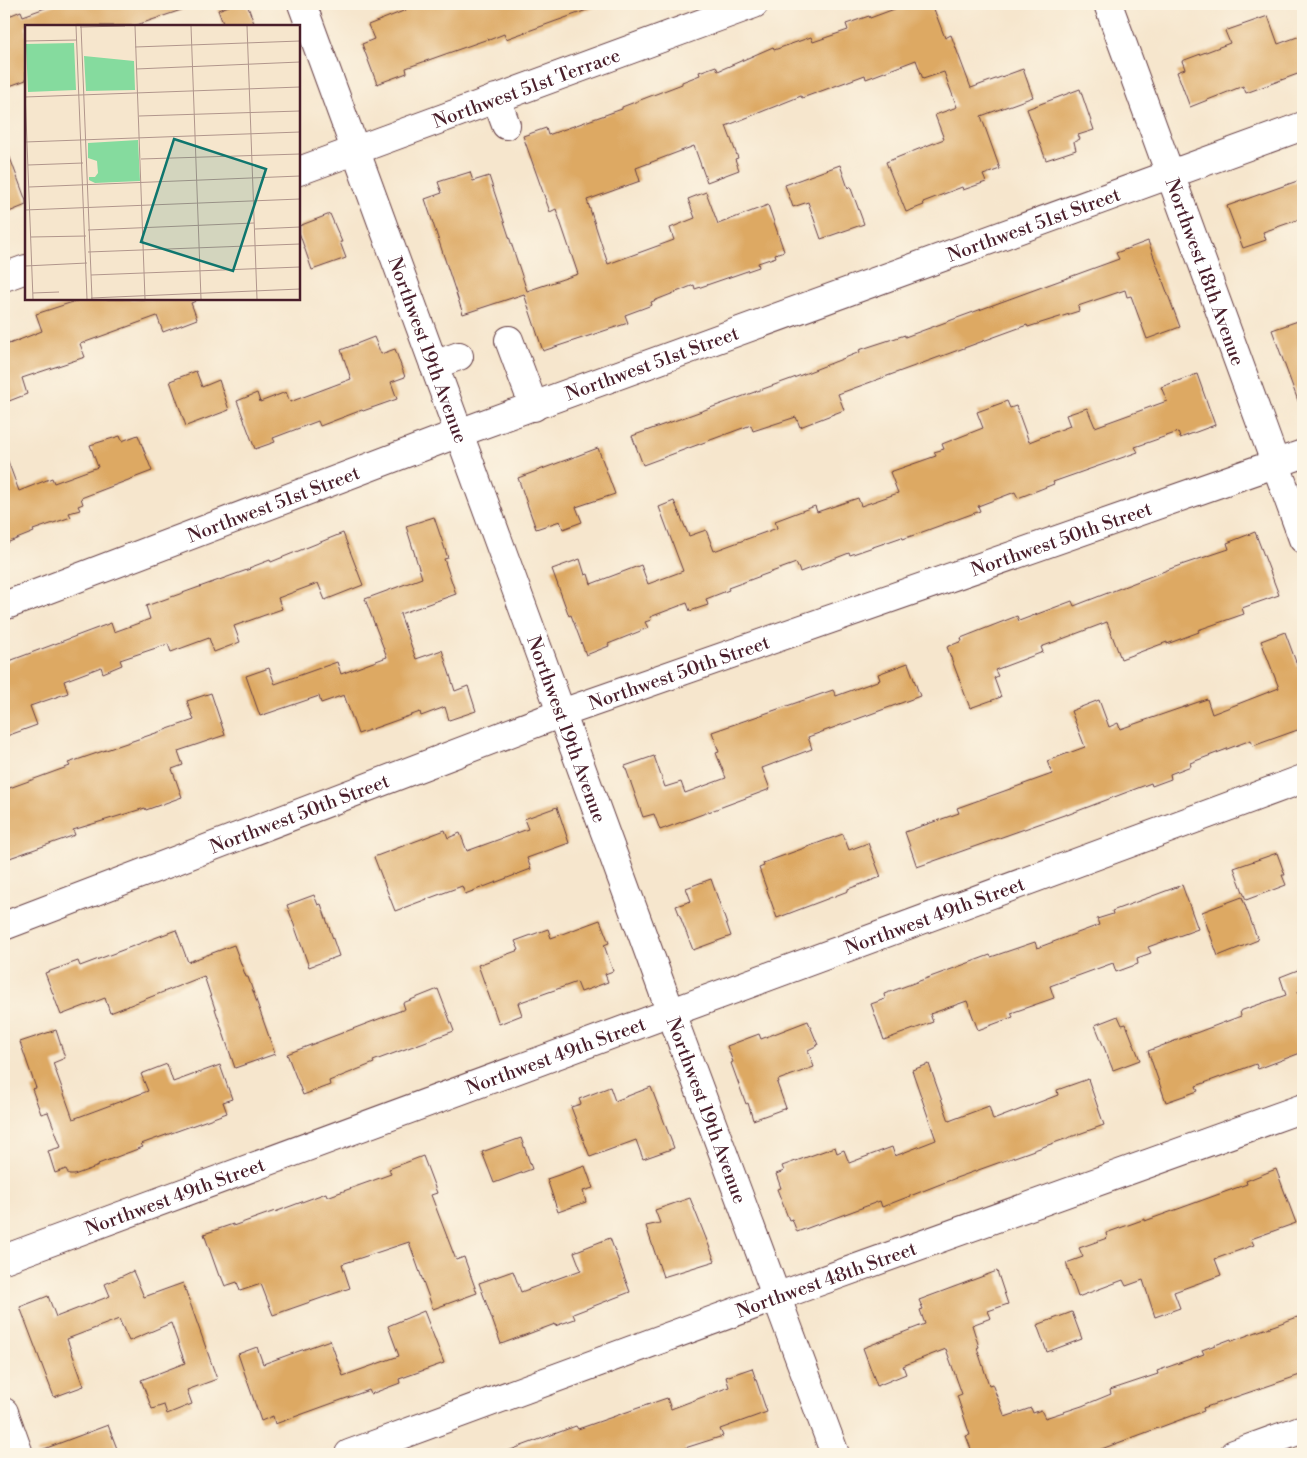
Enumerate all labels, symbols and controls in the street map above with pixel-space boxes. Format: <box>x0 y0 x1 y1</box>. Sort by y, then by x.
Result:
inset map <box>25 25 300 300</box>
street label: Northwest 51st Terrace <box>429 43 624 134</box>
street label: Northwest 18th Avenue <box>1160 175 1250 369</box>
street label: Northwest 51st Street <box>944 182 1124 268</box>
street label: Northwest 19th Avenue <box>382 253 473 447</box>
street label: Northwest 51st Street <box>562 321 742 406</box>
street label: Northwest 51st Street <box>184 461 363 548</box>
street label: Northwest 50th Street <box>968 497 1155 582</box>
street label: Northwest 50th Street <box>585 630 773 716</box>
street label: Northwest 19th Avenue <box>521 633 611 826</box>
street label: Northwest 50th Street <box>206 769 393 859</box>
street label: Northwest 49th Street <box>842 872 1028 960</box>
street label: Northwest 49th Street <box>463 1012 649 1100</box>
street label: Northwest 19th Avenue <box>661 1014 752 1207</box>
street label: Northwest 49th Street <box>82 1153 269 1241</box>
street label: Northwest 48th Street <box>733 1237 920 1324</box>

